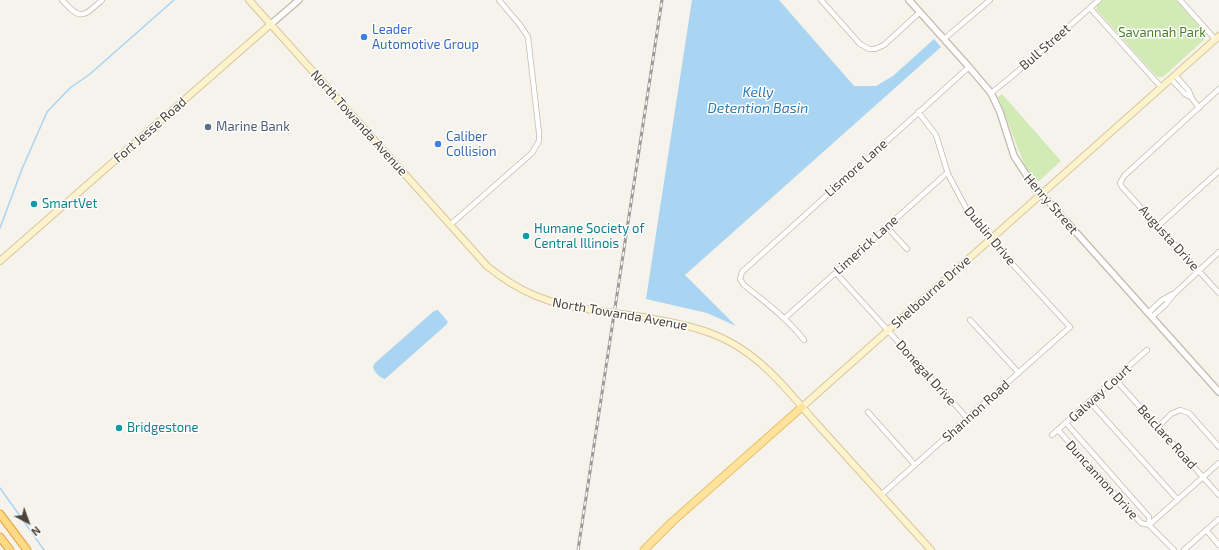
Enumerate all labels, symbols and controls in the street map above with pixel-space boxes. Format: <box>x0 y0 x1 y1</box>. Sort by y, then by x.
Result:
street label: Bull Street <box>1016 21 1074 73</box>
place label: Leader Automotive Group <box>372 22 479 53</box>
park label: Savannah Park <box>1118 25 1206 41</box>
marker: Leader Automotive Group <box>359 32 369 42</box>
street label: North Towanda Avenue <box>307 67 411 179</box>
water label: Kelly Detention Basin <box>708 84 808 116</box>
street label: Fort Jesse Road <box>110 94 190 166</box>
place label: Marine Bank <box>216 119 290 135</box>
marker: Marine Bank <box>203 122 213 132</box>
place label: Caliber Collision <box>446 129 497 160</box>
street label: Lismore Lane <box>822 136 890 200</box>
marker: Caliber Collision <box>433 139 443 149</box>
street label: Henry Street <box>1021 171 1081 237</box>
place label: SmartVet <box>42 196 97 212</box>
marker: SmartVet <box>29 199 39 209</box>
street label: Augusta Drive <box>1136 202 1202 274</box>
street label: Dublin Drive <box>961 203 1019 269</box>
street label: Limerick Lane <box>831 212 901 278</box>
place label: Humane Society of Central Illinois <box>534 221 644 252</box>
marker: Humane Society of Central Illinois <box>521 231 531 241</box>
street label: Shelbourne Drive <box>888 252 974 332</box>
street label: North Towanda Avenue <box>551 294 689 334</box>
street label: Donegal Drive <box>893 337 959 409</box>
street label: Galway Court <box>1065 361 1135 425</box>
street label: Shannon Road <box>939 377 1013 445</box>
street label: Belclare Road <box>1134 402 1200 472</box>
place label: Bridgestone <box>127 420 199 436</box>
marker: Bridgestone <box>114 423 124 433</box>
street label: Duncannon Drive <box>1062 437 1142 523</box>
north arrow <box>8 502 48 542</box>
text: N <box>29 524 43 539</box>

